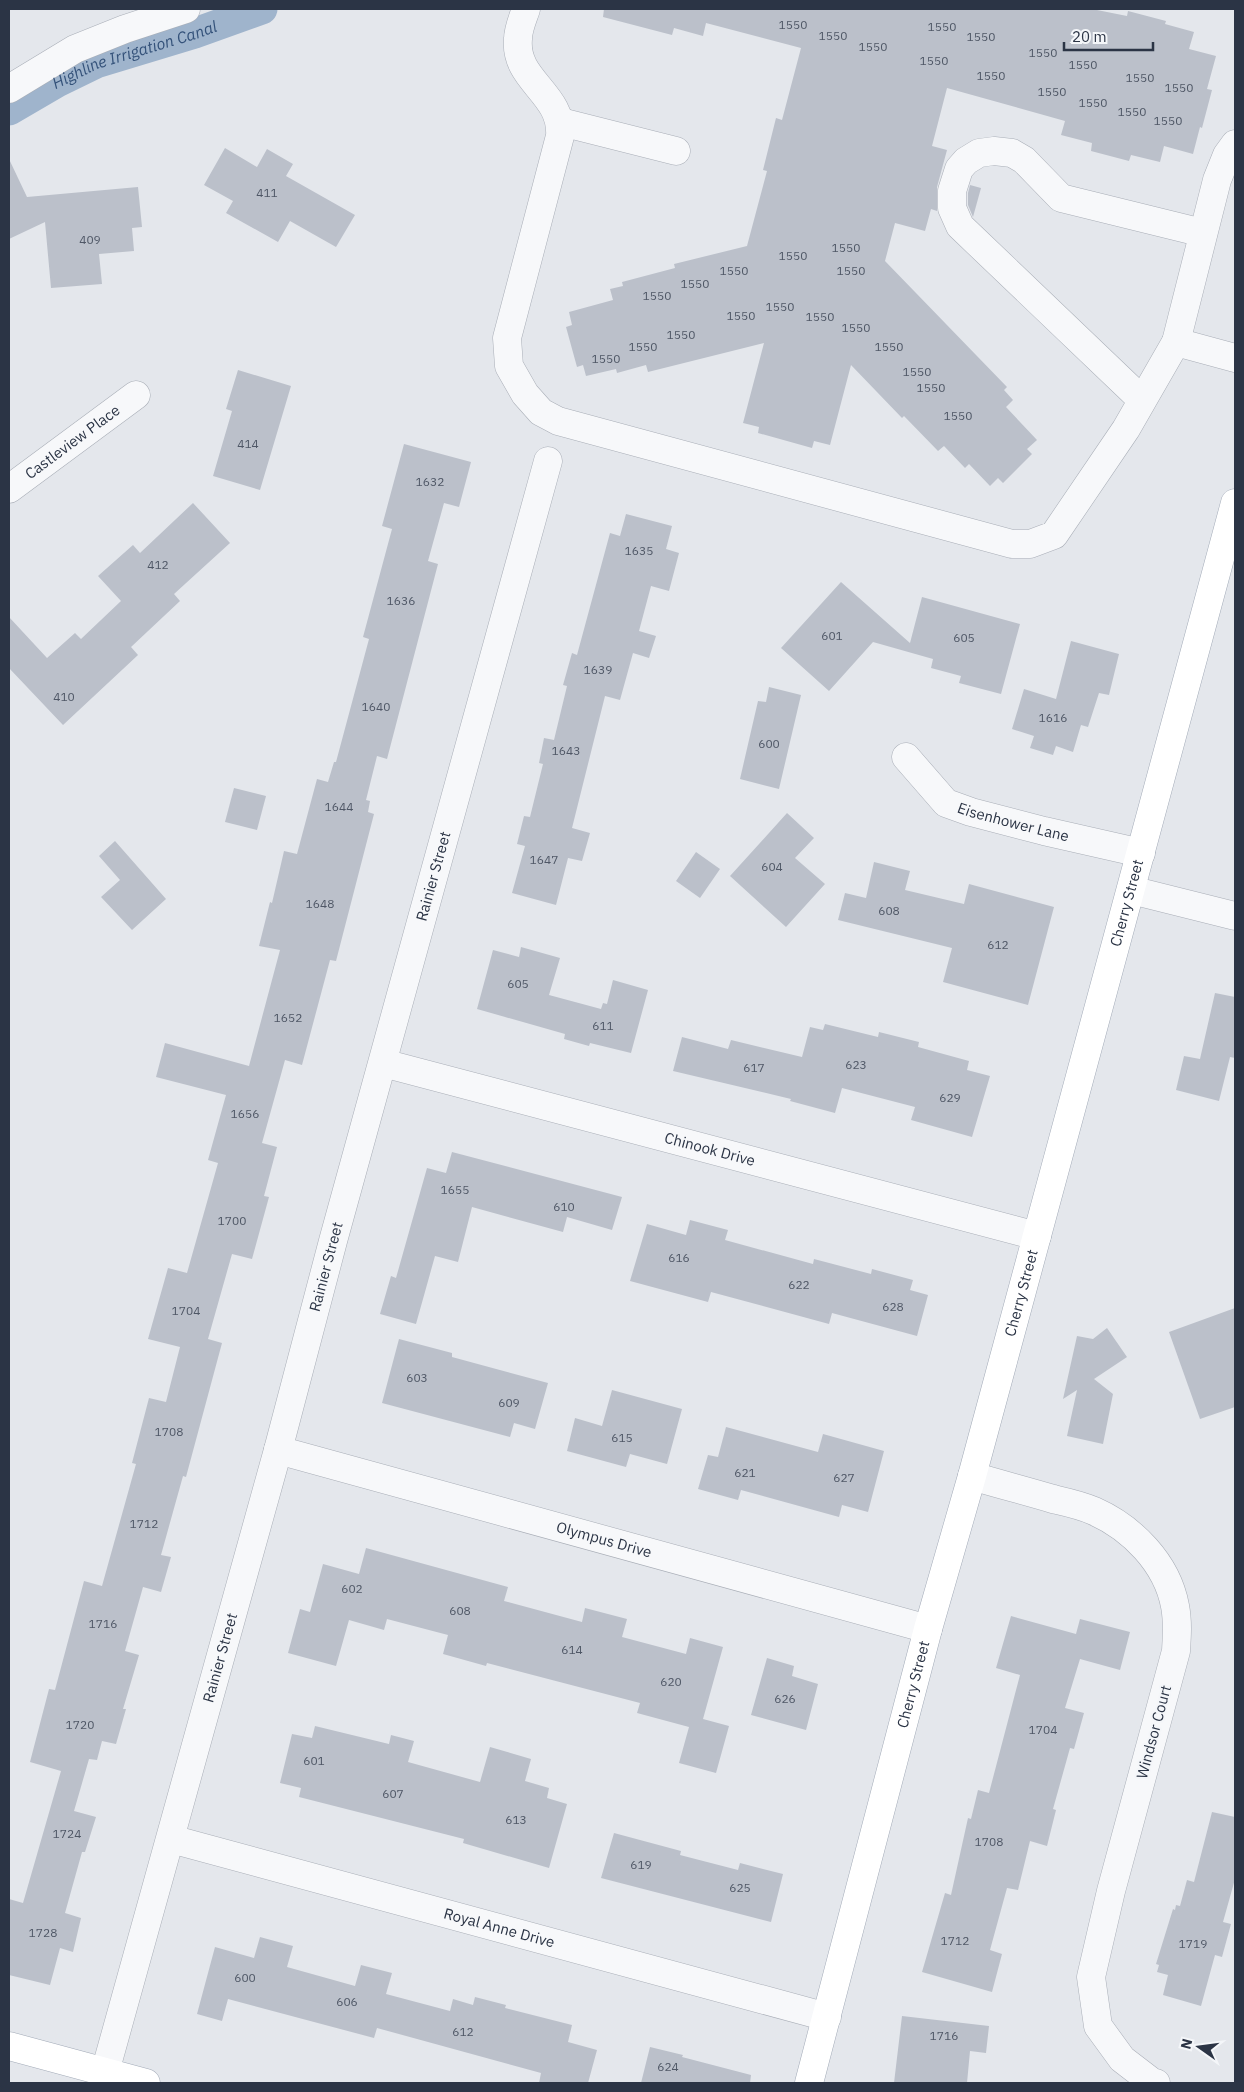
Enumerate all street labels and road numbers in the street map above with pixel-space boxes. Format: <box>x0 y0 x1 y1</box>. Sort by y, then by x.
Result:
street label: Castleview Place <box>21 400 123 483</box>
street label: Eisenhower Lane <box>955 798 1071 845</box>
street label: Rainier Street <box>412 829 454 923</box>
street label: Cherry Street <box>1106 857 1147 949</box>
street label: Chinook Drive <box>662 1128 757 1170</box>
street label: Rainier Street <box>305 1220 347 1314</box>
street label: Cherry Street <box>1000 1247 1042 1339</box>
street label: Olympus Drive <box>554 1517 654 1561</box>
street label: Rainier Street <box>198 1611 241 1704</box>
street label: Cherry Street <box>892 1639 934 1730</box>
street label: Windsor Court <box>1132 1683 1175 1781</box>
street label: Royal Anne Drive <box>442 1903 557 1952</box>

